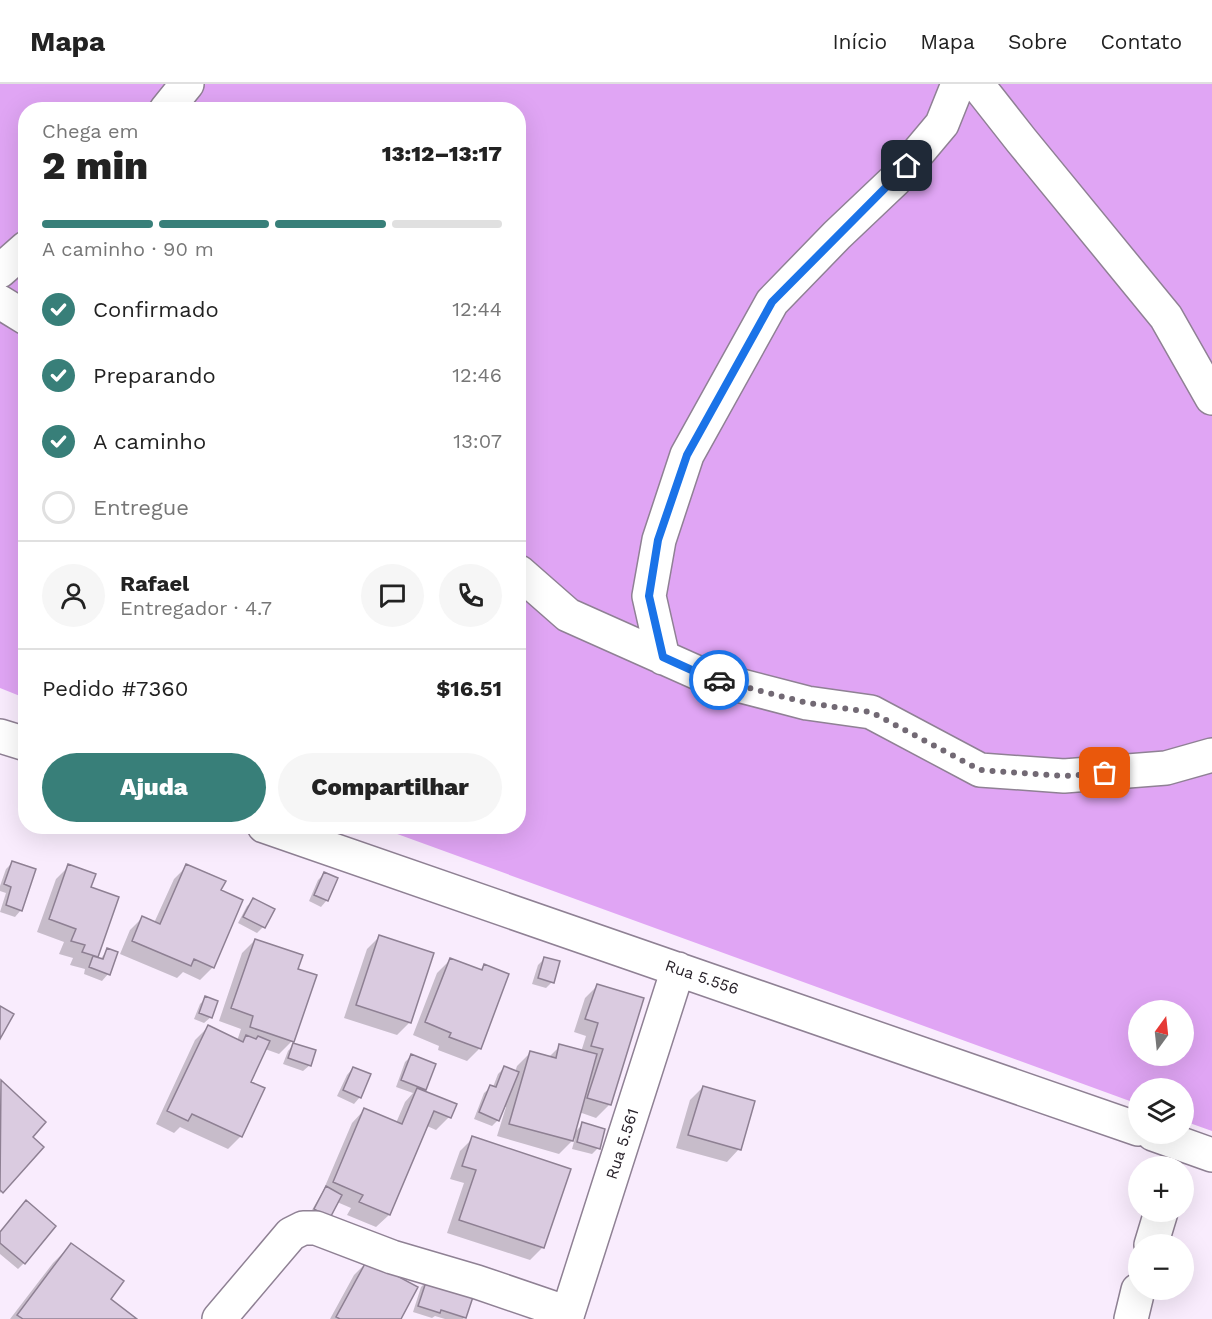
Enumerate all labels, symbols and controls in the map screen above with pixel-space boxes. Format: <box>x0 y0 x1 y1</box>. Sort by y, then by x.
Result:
text: Mapa <box>30 25 105 58</box>
text: Início <box>832 29 887 54</box>
text: Mapa <box>920 29 975 54</box>
text: Sobre <box>1008 29 1067 54</box>
text: Contato <box>1100 29 1182 54</box>
text: Chega em <box>42 119 139 143</box>
pin <box>881 140 932 191</box>
text: 13:12–13:17 <box>382 141 502 166</box>
text: 2 min <box>42 143 148 188</box>
icon: home <box>890 149 923 182</box>
text: A caminho · 90 m <box>42 237 214 261</box>
icon: check <box>42 293 75 326</box>
text: Confirmado <box>93 297 219 322</box>
text: 12:44 <box>452 297 502 321</box>
icon: check <box>42 359 75 392</box>
text: Preparando <box>93 363 216 388</box>
text: 12:46 <box>452 363 502 387</box>
icon: check <box>42 425 75 458</box>
text: A caminho <box>93 429 206 454</box>
text: 13:07 <box>453 429 502 453</box>
text: Entregue <box>93 495 189 520</box>
button: person <box>42 564 105 627</box>
button: chat <box>361 564 424 627</box>
button: phone <box>439 564 502 627</box>
text: Rafael <box>120 571 189 596</box>
text: Entregador · 4.7 <box>120 596 272 620</box>
courier <box>689 650 749 710</box>
icon: car <box>703 664 736 697</box>
text: Pedido #7360 <box>42 676 188 701</box>
text: $16.51 <box>436 676 502 701</box>
pin <box>1079 747 1130 798</box>
button: Ajuda <box>42 753 266 822</box>
button: Compartilhar <box>278 753 502 822</box>
icon: bag <box>1088 756 1121 789</box>
street label: Rua 5.556 <box>663 956 741 998</box>
north arrow <box>1128 1000 1194 1066</box>
map controls <box>1128 1000 1194 1300</box>
button: layers <box>1128 1078 1194 1144</box>
street label: Rua 5.561 <box>602 1106 642 1182</box>
button: + <box>1128 1156 1194 1222</box>
button: − <box>1128 1234 1194 1300</box>

